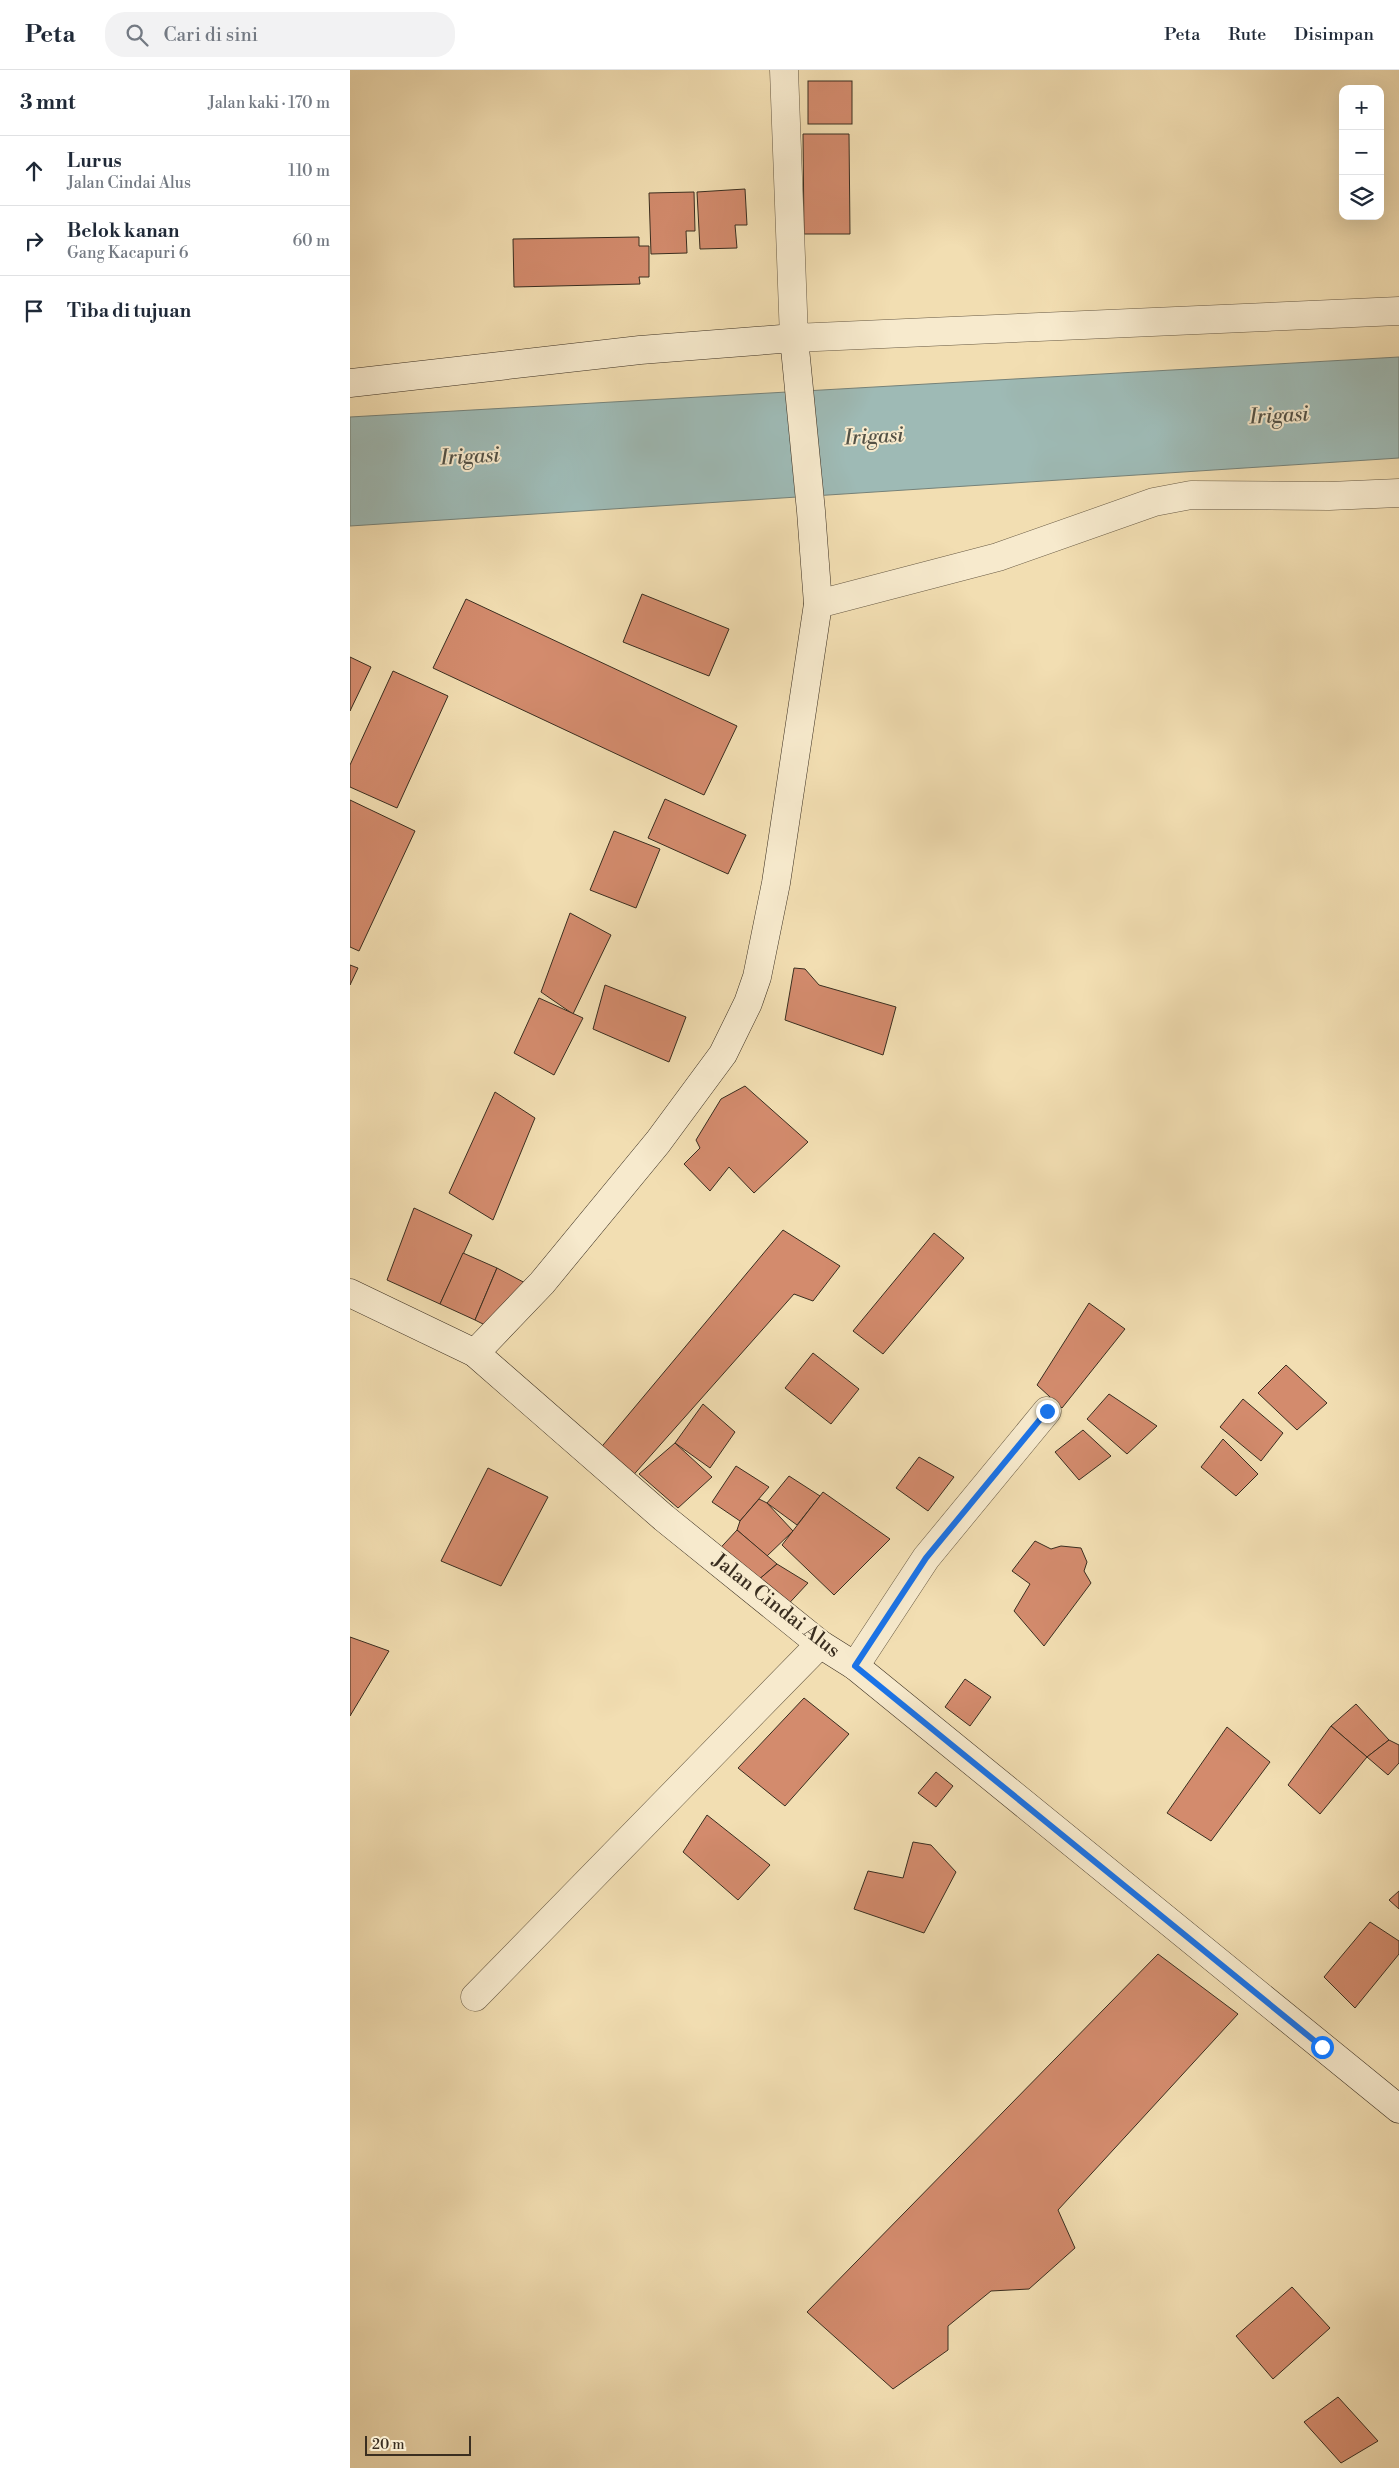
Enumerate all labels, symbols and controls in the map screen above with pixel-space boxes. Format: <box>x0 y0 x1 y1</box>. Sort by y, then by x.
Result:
search box <box>105 12 455 57</box>
text: Peta <box>25 20 75 50</box>
icon: search <box>123 21 151 49</box>
text: Cari di sini <box>163 23 258 47</box>
text: Peta <box>1164 23 1200 46</box>
text: Rute <box>1228 23 1266 46</box>
text: Disimpan <box>1294 23 1374 46</box>
map controls <box>1339 85 1384 220</box>
button: + <box>1339 85 1384 130</box>
text: 3 mnt <box>20 90 75 116</box>
text: Jalan kaki · 170 m <box>208 93 330 113</box>
button: − <box>1339 130 1384 175</box>
text: Lurus <box>67 149 122 173</box>
icon: ahead <box>20 157 48 185</box>
text: 110 m <box>288 161 330 181</box>
text: Jalan Cindai Alus <box>67 173 191 193</box>
button: layers <box>1339 175 1384 220</box>
text: Belok kanan <box>67 219 180 243</box>
icon: right <box>20 227 48 255</box>
text: 60 m <box>292 231 330 251</box>
text: Gang Kacapuri 6 <box>67 243 188 263</box>
icon: arrive <box>20 297 48 325</box>
text: Tiba di tujuan <box>67 299 191 323</box>
water label: Irigasi <box>1248 401 1310 431</box>
water label: Irigasi <box>843 422 905 452</box>
water label: Irigasi <box>439 442 501 472</box>
route end <box>1036 1400 1059 1423</box>
street label: Jalan Cindai Alus <box>706 1548 845 1664</box>
route start <box>1311 2036 1334 2059</box>
scale bar <box>365 2433 471 2456</box>
text: 20 m <box>372 2436 404 2454</box>

